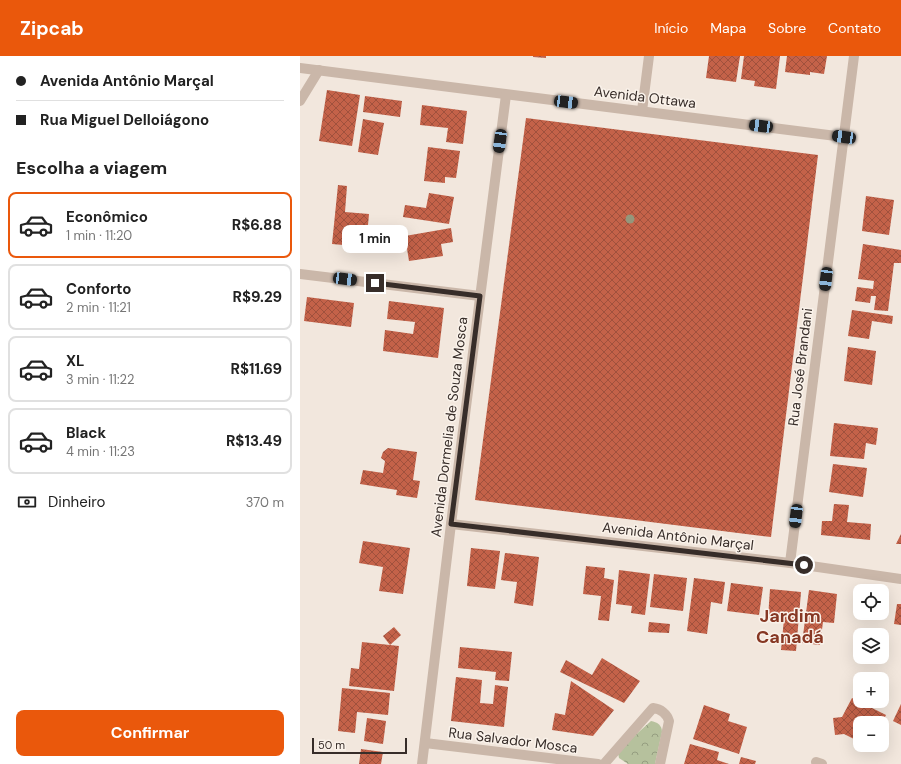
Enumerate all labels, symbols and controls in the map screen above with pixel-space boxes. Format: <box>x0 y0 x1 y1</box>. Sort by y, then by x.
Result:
text: Zipcab <box>20 16 84 41</box>
text: Início <box>654 19 688 37</box>
text: Mapa <box>710 19 746 37</box>
text: Sobre <box>768 19 806 37</box>
text: Contato <box>828 19 881 37</box>
text: Avenida Antônio Marçal <box>40 71 214 91</box>
street label: Avenida Ottawa <box>593 82 697 112</box>
car <box>553 95 579 109</box>
text: Rua Miguel Delloiágono <box>40 110 209 130</box>
car <box>748 119 774 133</box>
car <box>492 128 508 154</box>
car <box>831 129 857 145</box>
text: Escolha a viagem <box>16 156 167 180</box>
icon: car <box>18 207 54 243</box>
text: Econômico <box>66 207 148 227</box>
text: R$6.88 <box>232 215 282 235</box>
callout: 1 min <box>342 225 408 253</box>
text: 1 min · 11:20 <box>66 227 132 244</box>
text: 1 min <box>359 230 391 247</box>
car <box>819 266 833 292</box>
car <box>332 272 358 286</box>
route end <box>366 274 384 292</box>
icon: car <box>18 279 54 315</box>
text: Conforto <box>66 279 131 299</box>
text: R$9.29 <box>233 287 282 307</box>
text: 2 min · 11:21 <box>66 299 131 316</box>
street label: Rua José Brandani <box>784 307 816 427</box>
street label: Avenida Dormelia de Souza Mosca <box>427 316 471 538</box>
icon: car <box>18 351 54 387</box>
text: XL <box>66 351 84 371</box>
text: R$11.69 <box>230 359 282 379</box>
text: 3 min · 11:22 <box>66 371 135 388</box>
icon: car <box>18 423 54 459</box>
text: Black <box>66 423 106 443</box>
text: R$13.49 <box>226 431 282 451</box>
text: 4 min · 11:23 <box>66 443 135 460</box>
icon: cash <box>16 491 38 513</box>
text: Dinheiro <box>48 492 105 512</box>
text: 370 m <box>246 494 284 511</box>
car <box>789 503 803 529</box>
street label: Avenida Antônio Marçal <box>601 518 755 554</box>
route start <box>795 556 813 574</box>
map controls <box>853 584 889 752</box>
button: locate <box>853 584 889 620</box>
district label: Jardim Canadá <box>756 604 824 649</box>
button: layers <box>853 628 889 664</box>
button: + <box>853 672 889 708</box>
button: Confirmar <box>16 710 284 756</box>
button: − <box>853 716 889 752</box>
street label: Rua Salvador Mosca <box>447 723 579 757</box>
scale bar <box>312 736 407 755</box>
text: 50 m <box>318 738 345 752</box>

